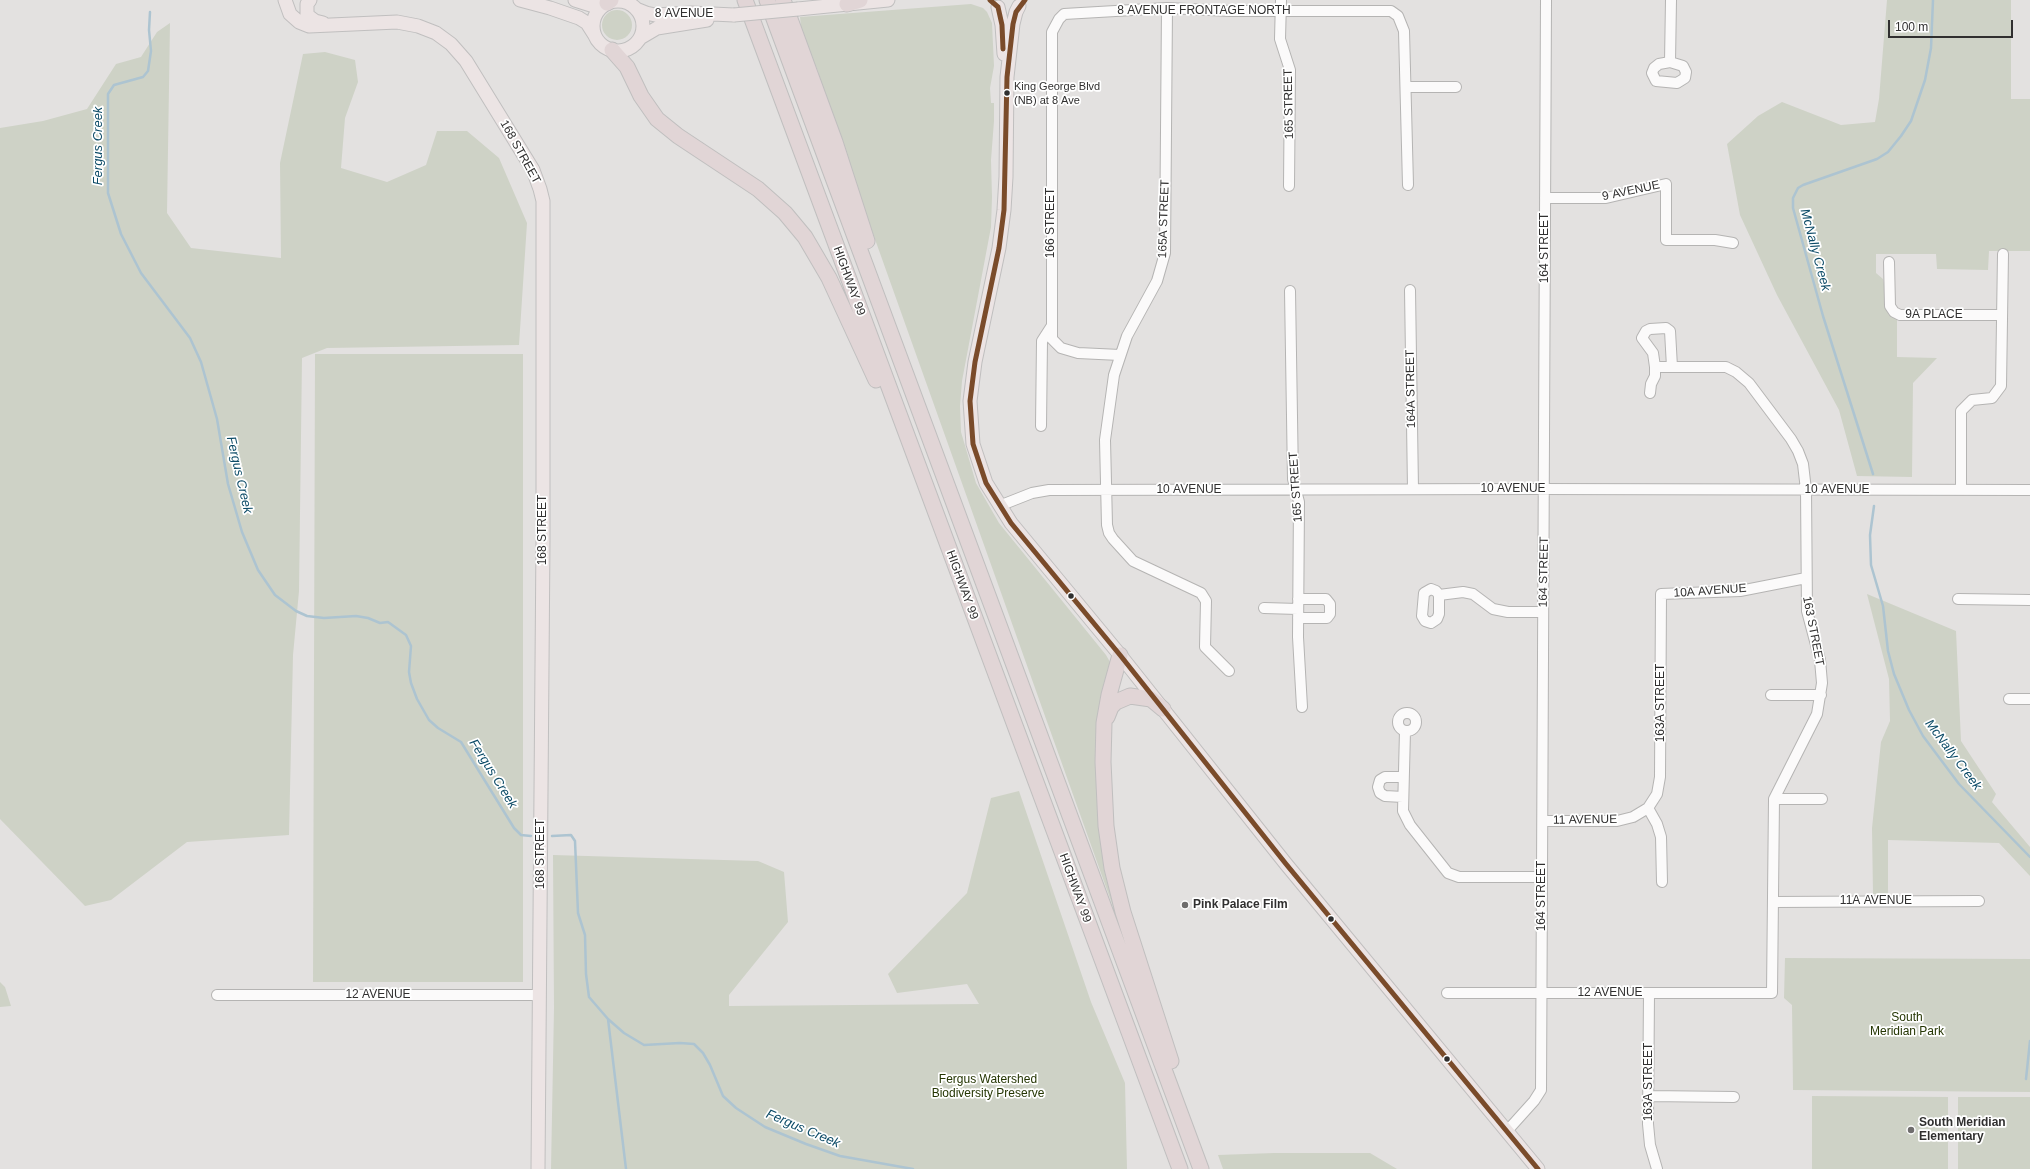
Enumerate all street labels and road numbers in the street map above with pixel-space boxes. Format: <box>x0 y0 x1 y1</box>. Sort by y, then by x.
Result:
street label: 8 AVENUE FRONTAGE NORTH <box>1117 4 1291 18</box>
street label: 8 AVENUE <box>655 7 713 21</box>
street label: 165 STREET <box>1281 69 1297 139</box>
street label: 168 STREET <box>497 118 543 186</box>
street label: 9 AVENUE <box>1601 178 1661 204</box>
street label: 165A STREET <box>1155 179 1173 259</box>
street label: 166 STREET <box>1044 188 1058 258</box>
street label: 164 STREET <box>1538 213 1552 283</box>
street label: HIGHWAY 99 <box>830 244 868 318</box>
street label: 9A PLACE <box>1905 308 1963 322</box>
street label: 164A STREET <box>1403 350 1419 428</box>
street label: 165 STREET <box>1286 451 1306 523</box>
street label: 10 AVENUE <box>1480 482 1546 496</box>
street label: 10 AVENUE <box>1156 483 1222 497</box>
street label: 10 AVENUE <box>1804 483 1870 497</box>
street label: 168 STREET <box>536 495 550 565</box>
street label: 164 STREET <box>1536 537 1552 607</box>
street label: HIGHWAY 99 <box>943 548 981 622</box>
street label: 10A AVENUE <box>1673 581 1747 601</box>
street label: 163 STREET <box>1799 595 1827 667</box>
street label: 163A STREET <box>1654 664 1668 742</box>
street label: 11 AVENUE <box>1553 812 1617 828</box>
street label: 168 STREET <box>534 819 548 889</box>
street label: HIGHWAY 99 <box>1056 851 1094 925</box>
street label: 164 STREET <box>1535 861 1549 931</box>
street label: 11A AVENUE <box>1840 894 1912 908</box>
street label: 12 AVENUE <box>1577 986 1643 1000</box>
street label: 12 AVENUE <box>345 988 411 1002</box>
street label: 163A STREET <box>1642 1043 1656 1121</box>

